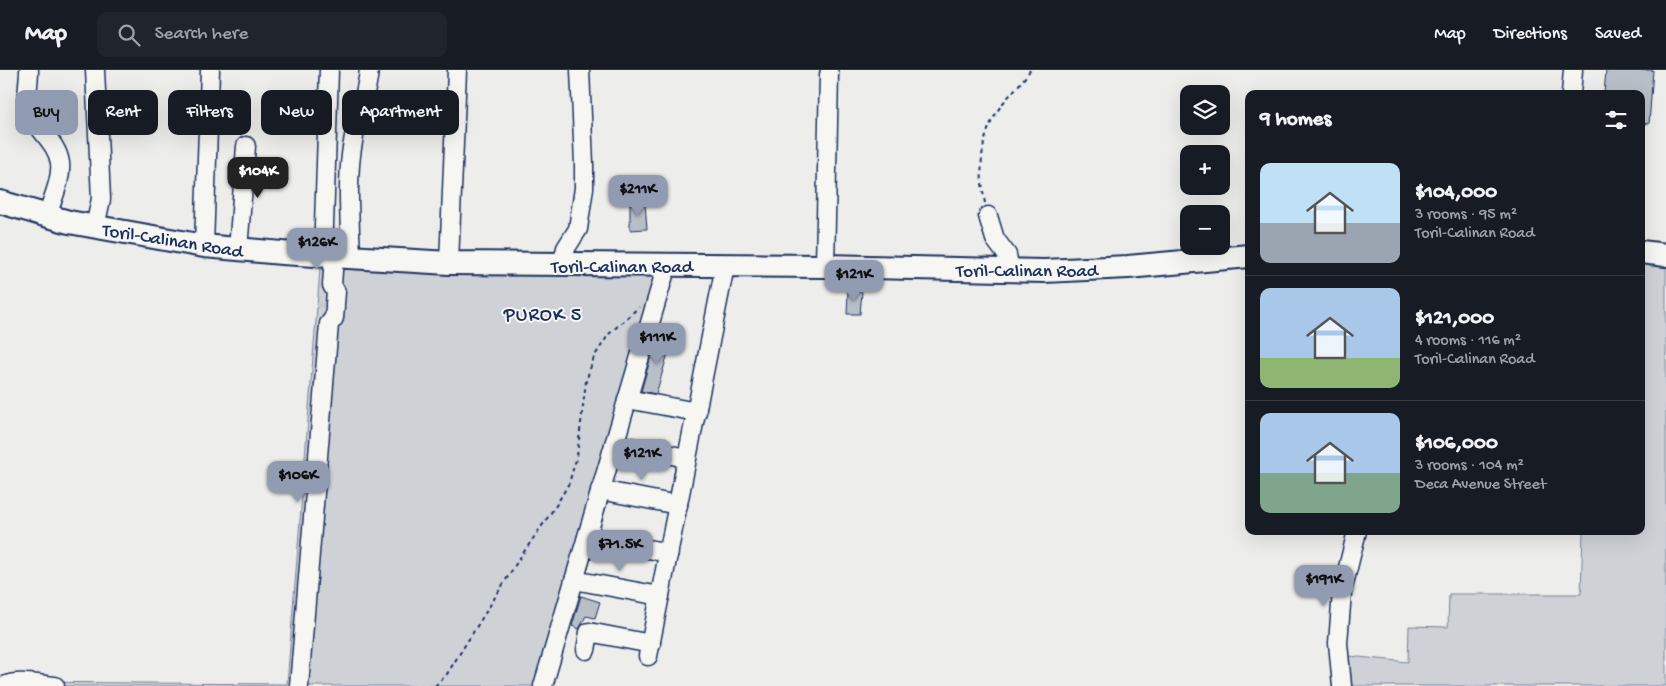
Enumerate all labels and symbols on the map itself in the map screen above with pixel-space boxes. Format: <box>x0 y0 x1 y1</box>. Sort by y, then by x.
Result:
pin: $104K <box>223 156 293 199</box>
pin: $211K <box>603 174 673 217</box>
street label: Toril-Calinan Road <box>100 220 246 265</box>
pin: $126K <box>282 228 352 270</box>
street label: Toril-Calinan Road <box>550 257 695 280</box>
pin: $121K <box>819 260 889 302</box>
street label: Toril-Calinan Road <box>955 261 1100 284</box>
district label: PUROK 5 <box>503 305 582 328</box>
pin: $111K <box>622 322 692 365</box>
pin: $121K <box>607 438 677 481</box>
pin: $106K <box>263 460 333 503</box>
pin: $71.5K <box>579 530 661 572</box>
pin: $191K <box>1289 564 1359 607</box>

